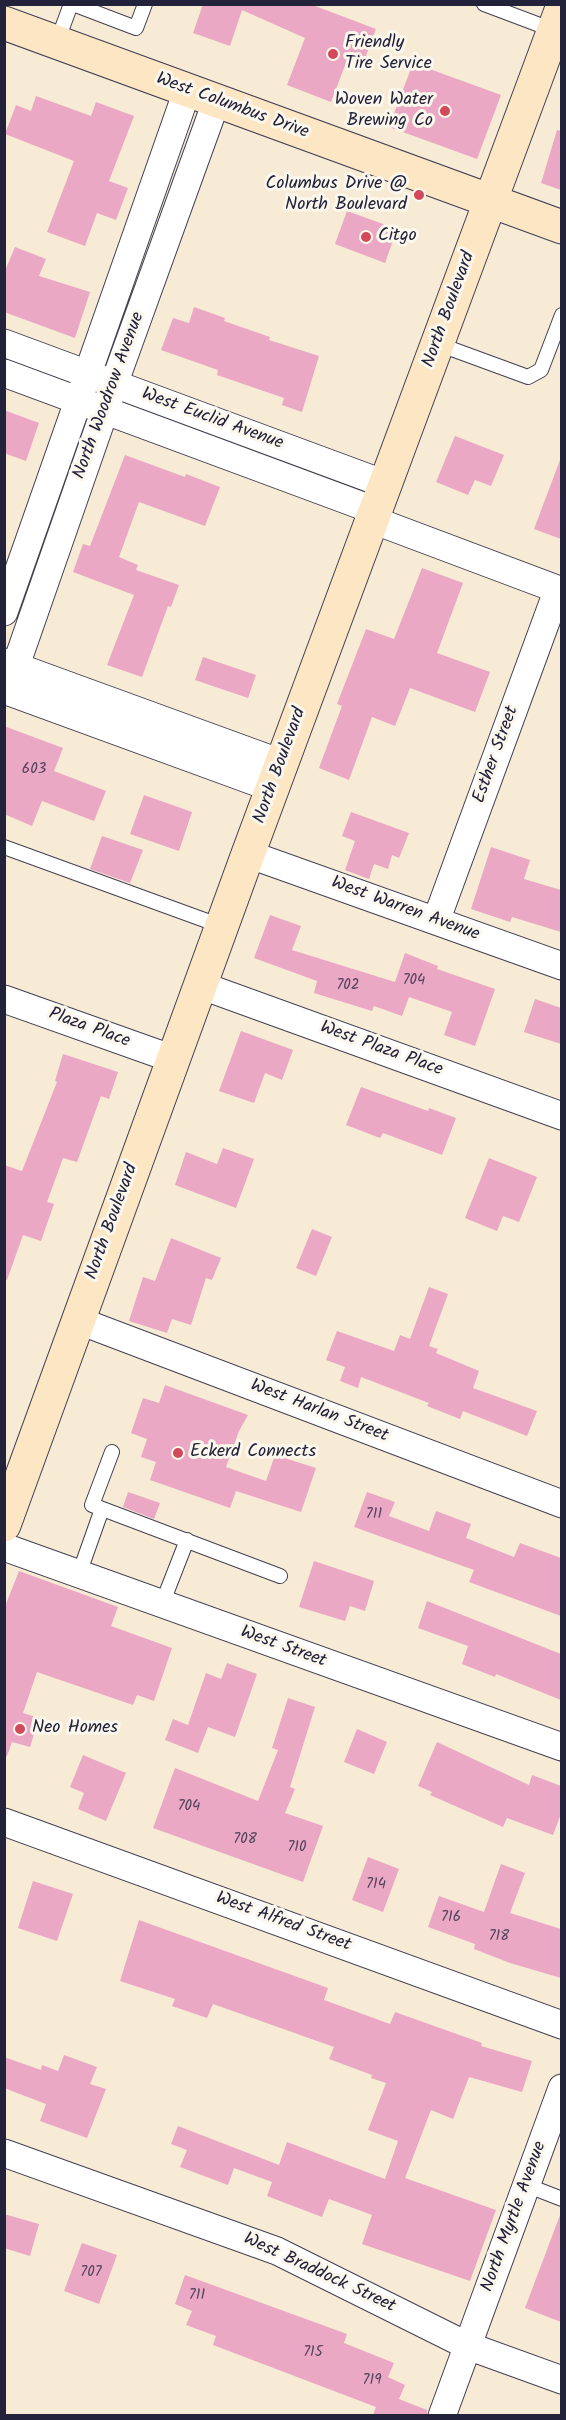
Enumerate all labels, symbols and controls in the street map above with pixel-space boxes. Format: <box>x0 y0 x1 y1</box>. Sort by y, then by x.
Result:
place label: Friendly Tire Service <box>345 33 432 76</box>
marker: Friendly Tire Service <box>326 47 340 61</box>
street label: West Columbus Drive <box>153 69 311 145</box>
place label: Woven Water Brewing Co <box>335 90 433 132</box>
marker: Woven Water Brewing Co <box>438 104 452 118</box>
place label: Columbus Drive @ North Boulevard <box>266 174 407 216</box>
marker: Columbus Drive @ North Boulevard <box>412 188 426 202</box>
place label: Citgo <box>378 226 417 248</box>
marker: Citgo <box>359 230 373 244</box>
street label: North Boulevard <box>419 249 481 371</box>
street label: North Woodrow Avenue <box>70 310 150 482</box>
street label: West Euclid Avenue <box>138 384 286 456</box>
street label: Esther Street <box>469 704 525 806</box>
street label: North Boulevard <box>250 705 312 827</box>
house number: 603 <box>22 761 46 779</box>
street label: West Warren Avenue <box>328 873 482 947</box>
house number: 704 <box>403 972 425 990</box>
house number: 702 <box>336 977 360 995</box>
street label: Plaza Place <box>45 1004 133 1054</box>
street label: West Plaza Place <box>317 1018 445 1082</box>
street label: North Boulevard <box>82 1161 144 1283</box>
street label: West Harlan Street <box>247 1376 391 1448</box>
place label: Eckerd Connects <box>190 1442 316 1464</box>
marker: Eckerd Connects <box>171 1446 185 1460</box>
house number: 711 <box>366 1506 382 1524</box>
street label: West Street <box>237 1623 329 1673</box>
place label: Neo Homes <box>32 1718 118 1740</box>
marker: Neo Homes <box>13 1722 27 1736</box>
house number: 704 <box>178 1798 200 1816</box>
house number: 708 <box>233 1831 257 1849</box>
house number: 710 <box>287 1839 307 1857</box>
house number: 714 <box>366 1876 386 1894</box>
street label: West Alfred Street <box>213 1889 353 1957</box>
house number: 716 <box>441 1909 461 1927</box>
house number: 718 <box>489 1928 509 1946</box>
street label: North Myrtle Avenue <box>478 2139 552 2295</box>
street label: West Braddock Street <box>240 2229 398 2319</box>
house number: 707 <box>80 2264 102 2282</box>
house number: 711 <box>189 2287 205 2305</box>
house number: 715 <box>303 2344 323 2362</box>
house number: 719 <box>363 2372 381 2390</box>

